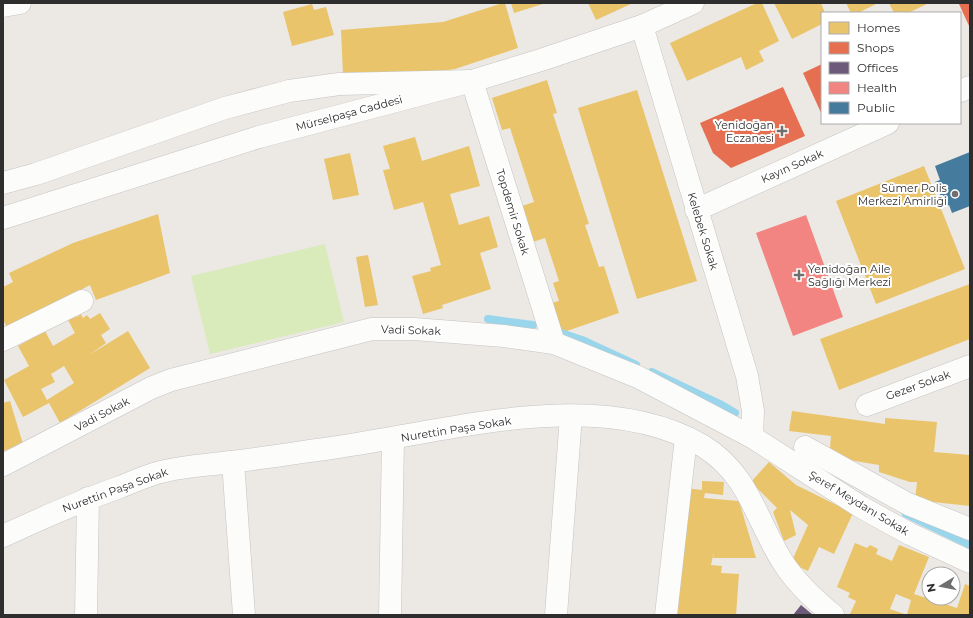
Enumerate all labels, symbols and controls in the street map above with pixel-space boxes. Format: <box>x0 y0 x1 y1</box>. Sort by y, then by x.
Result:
legend <box>821 12 961 124</box>
text: Homes <box>857 20 900 35</box>
text: Shops <box>857 40 894 55</box>
text: Offices <box>857 60 898 75</box>
text: Health <box>857 80 897 95</box>
street label: Mürselpaşa Caddesi <box>294 92 404 134</box>
text: Public <box>857 100 895 115</box>
place label: Yenidoğan Eczanesi <box>715 118 774 145</box>
marker: Yenidoğan Eczanesi <box>777 126 787 136</box>
street label: Kayın Sokak <box>759 146 826 186</box>
street label: Topdemir Sokak <box>493 167 533 257</box>
place label: Sümer Polis Merkezi Amirliği <box>858 181 948 208</box>
marker: Sümer Polis Merkezi Amirliği <box>950 189 960 199</box>
street label: Kelebek Sokak <box>685 190 722 272</box>
place label: Yenidoğan Aile Sağlığı Merkezi <box>808 262 891 289</box>
marker: Yenidoğan Aile Sağlığı Merkezi <box>793 269 805 281</box>
street label: Vadi Sokak <box>381 322 442 338</box>
street label: Gezer Sokak <box>884 367 953 403</box>
street label: Vadi Sokak <box>72 394 132 434</box>
street label: Nurettin Paşa Sokak <box>400 413 513 445</box>
street label: Nurettin Paşa Sokak <box>60 464 170 516</box>
street label: Şeref Meydanı Sokak <box>806 468 912 539</box>
north arrow <box>921 566 961 606</box>
text: N <box>923 582 939 593</box>

